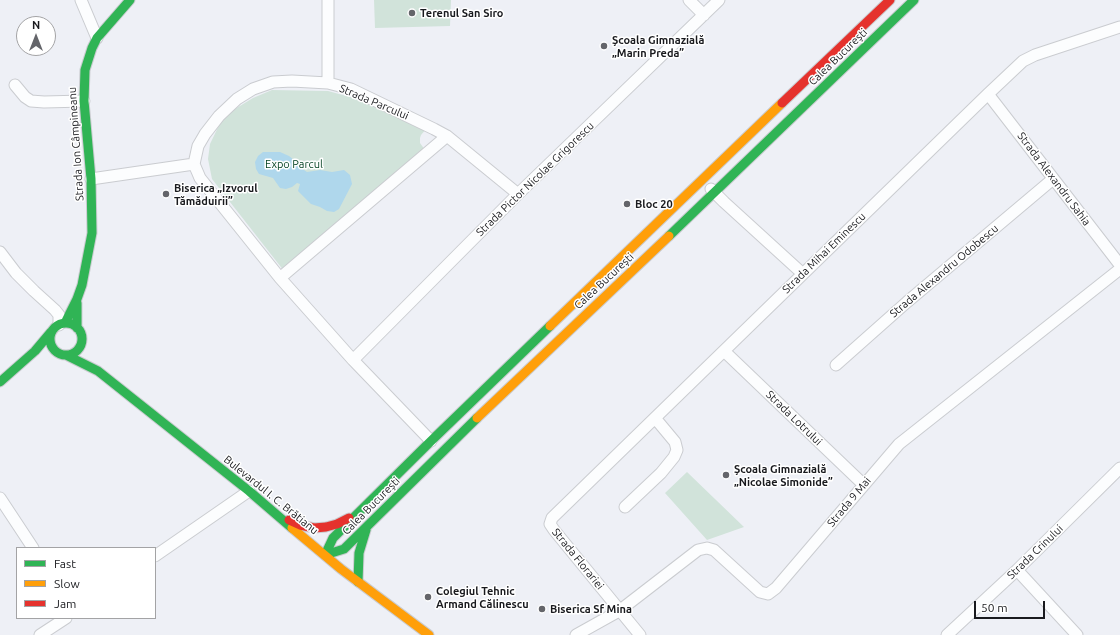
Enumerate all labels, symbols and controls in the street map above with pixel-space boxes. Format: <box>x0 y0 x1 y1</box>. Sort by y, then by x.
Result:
place label: Terenul San Siro <box>420 6 503 20</box>
marker: Terenul San Siro <box>407 8 417 18</box>
north arrow <box>16 16 56 56</box>
text: N <box>32 19 40 31</box>
street label: Calea București <box>806 26 870 88</box>
place label: Școala Gimnazială „Marin Preda” <box>612 33 704 59</box>
marker: Școala Gimnazială „Marin Preda” <box>599 41 609 51</box>
street label: Strada Parcului <box>337 81 411 123</box>
street label: Strada Ion Câmpineanu <box>65 87 87 201</box>
street label: Strada Pictor Nicolae Grigorescu <box>473 119 597 239</box>
street label: Strada Alexandru Sahia <box>1015 130 1093 228</box>
park label: Expo Parcul <box>265 157 323 171</box>
place label: Biserica „Izvorul Tămăduirii” <box>174 181 258 207</box>
marker: Biserica „Izvorul Tămăduirii” <box>161 189 171 199</box>
place label: Bloc 20 <box>635 197 673 211</box>
marker: Bloc 20 <box>622 199 632 209</box>
street label: Strada Mihai Eminescu <box>780 210 868 296</box>
street label: Strada Alexandru Odobescu <box>887 222 1001 320</box>
street label: Calea București <box>572 250 636 312</box>
street label: Strada Lotrului <box>763 388 825 448</box>
street label: Bulevardul I. C. Brătianu <box>221 453 321 537</box>
place label: Școala Gimnazială „Nicolae Simonide” <box>734 462 833 488</box>
marker: Școala Gimnazială „Nicolae Simonide” <box>721 470 731 480</box>
street label: Calea București <box>339 474 403 538</box>
street label: Strada 9 Mai <box>824 474 874 530</box>
street label: Strada Crinului <box>1004 522 1066 582</box>
street label: Strada Florariei <box>549 526 607 592</box>
legend <box>16 547 156 619</box>
text: Fast <box>54 557 76 570</box>
text: Slow <box>54 577 80 590</box>
place label: Colegiul Tehnic Armand Călinescu <box>436 584 529 610</box>
marker: Colegiul Tehnic Armand Călinescu <box>423 592 433 602</box>
scale bar <box>976 593 1047 619</box>
text: Jam <box>54 597 76 610</box>
text: 50 m <box>981 601 1008 614</box>
place label: Biserica Sf Mina <box>550 602 632 616</box>
marker: Biserica Sf Mina <box>537 604 547 614</box>

